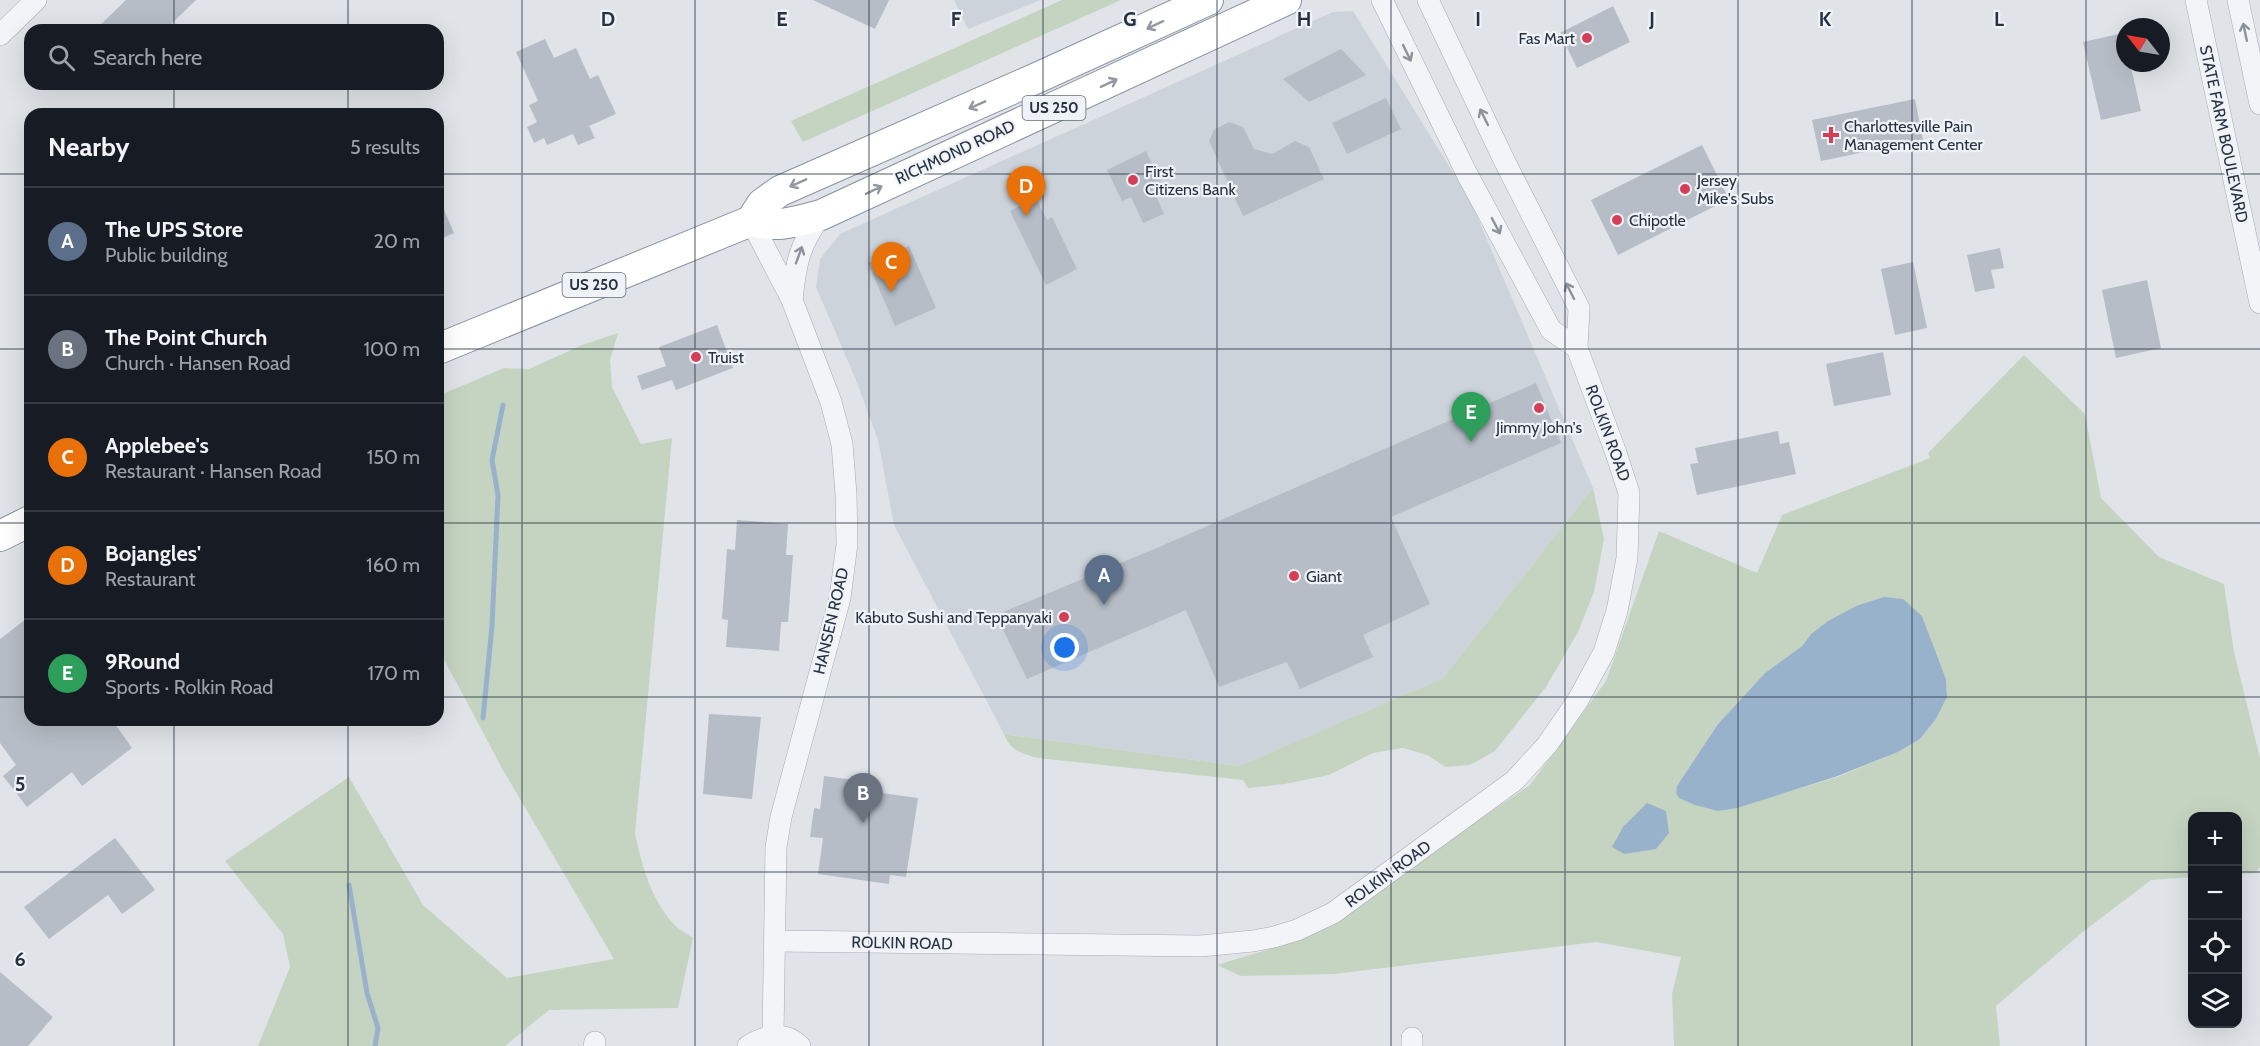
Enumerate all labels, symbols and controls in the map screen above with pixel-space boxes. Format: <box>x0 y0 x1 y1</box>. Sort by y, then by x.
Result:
text: D <box>601 7 615 31</box>
text: E <box>776 7 788 31</box>
text: F <box>951 7 962 31</box>
text: G <box>1123 7 1137 31</box>
text: H <box>1297 7 1311 31</box>
text: I <box>1475 7 1481 31</box>
text: J <box>1648 7 1655 31</box>
text: K <box>1819 7 1832 31</box>
text: L <box>1994 7 2004 31</box>
north arrow <box>2116 18 2170 72</box>
one-way arrow <box>1146 20 1164 32</box>
one-way arrow <box>2238 22 2250 41</box>
search box <box>24 24 444 90</box>
place label: Fas Mart <box>1519 29 1576 48</box>
marker: Fas Mart <box>1580 31 1594 45</box>
icon: search <box>45 41 78 74</box>
one-way arrow <box>1402 43 1414 61</box>
street label: STATE FARM BOULEVARD <box>2196 43 2252 225</box>
text: Search here <box>93 44 202 71</box>
one-way arrow <box>1099 77 1117 88</box>
road number: US 250 <box>1022 96 1086 120</box>
one-way arrow <box>968 99 986 111</box>
one-way arrow <box>1477 108 1489 126</box>
street label: RICHMOND ROAD <box>892 116 1018 188</box>
place label: Charlottesville Pain Management Center <box>1844 117 1984 154</box>
marker: Charlottesville Pain Management Center <box>1822 126 1840 144</box>
text: Nearby <box>48 131 129 163</box>
text: 5 results <box>350 135 420 159</box>
place label: First Citizens Bank <box>1145 162 1236 199</box>
pin: D <box>1006 166 1046 216</box>
place label: Jersey Mike's Subs <box>1696 171 1774 208</box>
marker: First Citizens Bank <box>1126 173 1140 187</box>
one-way arrow <box>790 178 808 189</box>
marker: Jersey Mike's Subs <box>1678 182 1692 196</box>
one-way arrow <box>864 183 882 195</box>
place label: Chipotle <box>1629 211 1686 230</box>
marker: Chipotle <box>1610 213 1624 227</box>
text: The UPS Store <box>105 216 243 243</box>
one-way arrow <box>1491 217 1502 235</box>
text: A <box>61 229 74 253</box>
text: 20 m <box>374 229 420 253</box>
pin: C <box>872 242 910 292</box>
text: Public building <box>105 243 227 267</box>
one-way arrow <box>795 246 806 264</box>
road number: US 250 <box>562 273 626 297</box>
one-way arrow <box>1564 283 1576 301</box>
text: The Point Church <box>105 324 267 351</box>
text: B <box>61 337 74 361</box>
text: 100 m <box>364 337 420 361</box>
place label: Truist <box>708 348 745 367</box>
marker: Truist <box>689 350 703 364</box>
text: Church · Hansen Road <box>105 351 291 375</box>
street label: ROLKIN ROAD <box>1582 382 1634 484</box>
pin: E <box>1452 392 1490 442</box>
marker: Jimmy John's <box>1532 401 1546 415</box>
place label: Jimmy John's <box>1495 418 1582 437</box>
text: Applebee's <box>105 432 209 459</box>
text: C <box>61 445 74 469</box>
text: 150 m <box>367 445 420 469</box>
text: Restaurant · Hansen Road <box>105 459 322 483</box>
text: Bojangles' <box>105 540 201 567</box>
text: D <box>60 553 75 577</box>
text: 160 m <box>366 553 420 577</box>
pin: A <box>1084 556 1124 605</box>
street label: HANSEN ROAD <box>810 566 852 676</box>
text: Restaurant <box>105 567 196 591</box>
place label: Giant <box>1306 567 1343 586</box>
marker: Giant <box>1287 569 1301 583</box>
place label: Kabuto Sushi and Teppanyaki <box>855 608 1052 627</box>
marker: Kabuto Sushi and Teppanyaki <box>1057 610 1071 624</box>
your location <box>1050 633 1079 662</box>
text: 9Round <box>105 648 180 675</box>
text: E <box>62 661 73 685</box>
text: 170 m <box>368 661 420 685</box>
text: Sports · Rolkin Road <box>105 675 273 699</box>
text: 5 <box>15 772 25 796</box>
pin: B <box>844 774 882 823</box>
map controls <box>2188 812 2242 1028</box>
button: + <box>2188 812 2242 866</box>
street label: ROLKIN ROAD <box>1341 837 1435 911</box>
button: − <box>2188 866 2242 920</box>
button: locate <box>2188 920 2242 974</box>
street label: ROLKIN ROAD <box>851 933 953 953</box>
text: 6 <box>14 947 26 971</box>
button: layers <box>2188 974 2242 1028</box>

